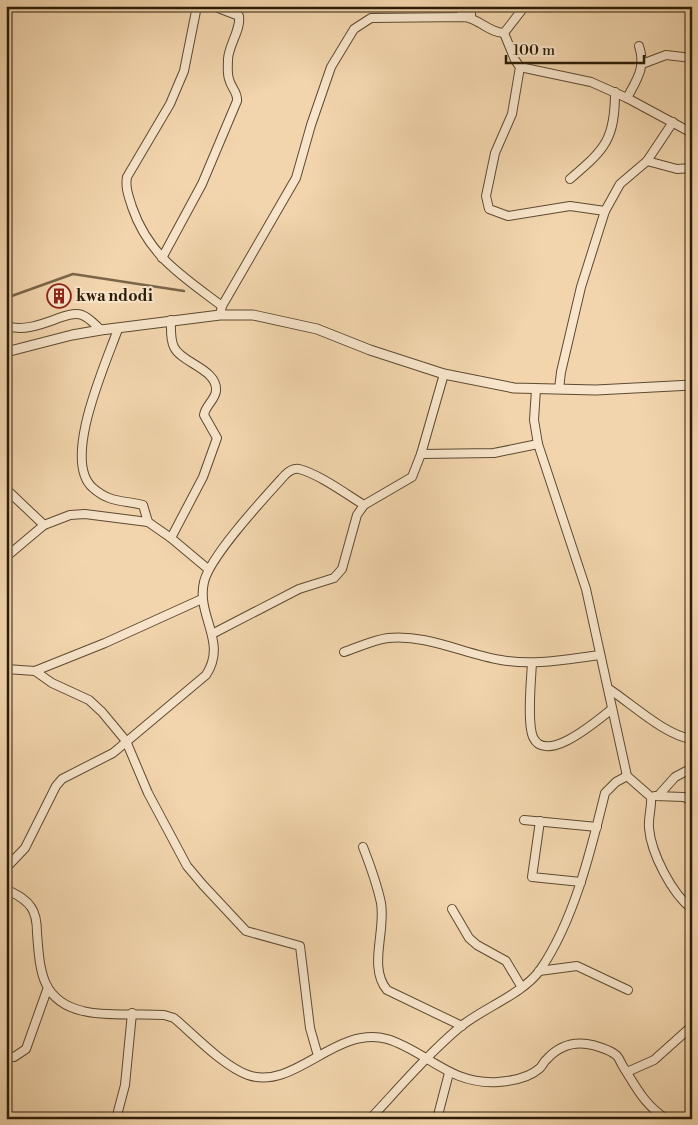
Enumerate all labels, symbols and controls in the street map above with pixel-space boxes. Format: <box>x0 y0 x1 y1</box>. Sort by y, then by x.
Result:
scale bar <box>506 32 643 64</box>
text: 100 m <box>513 41 555 60</box>
building icon: kwa ndodi <box>46 283 72 309</box>
place label: kwa ndodi <box>76 286 153 306</box>

